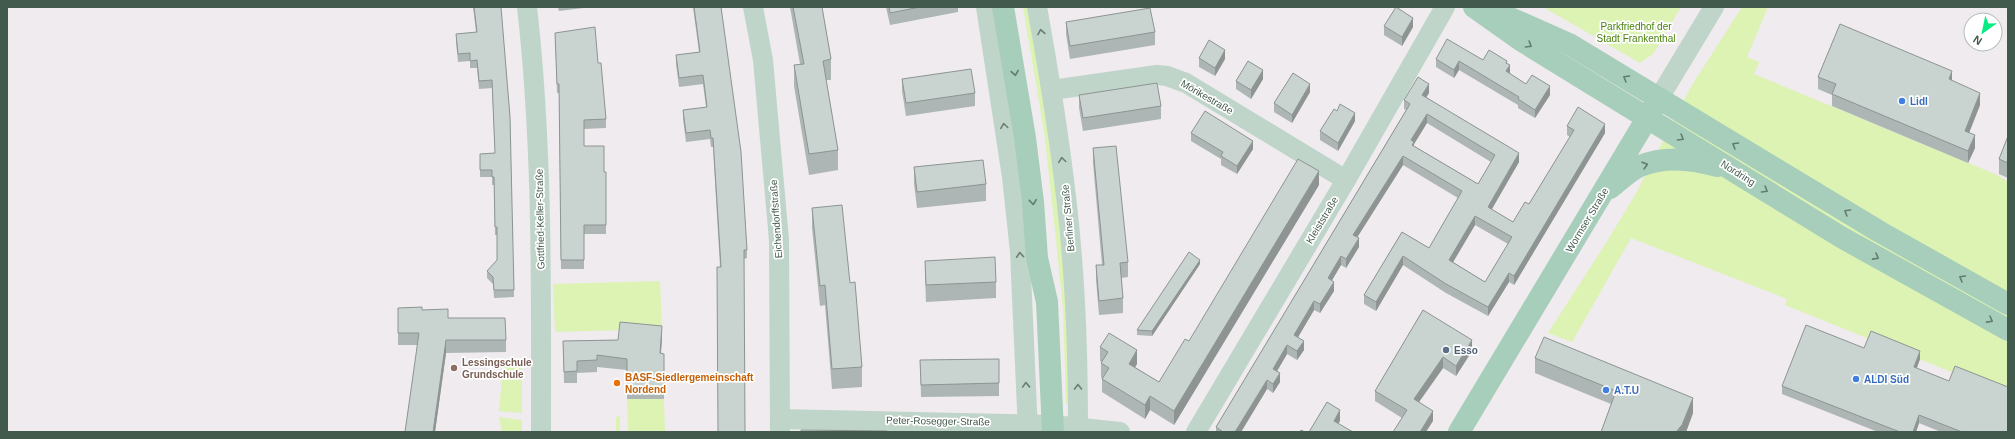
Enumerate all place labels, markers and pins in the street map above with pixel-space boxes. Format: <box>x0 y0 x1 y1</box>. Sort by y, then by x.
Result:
marker: Lidl <box>1897 96 1907 106</box>
place label: Lidl <box>1910 96 1928 107</box>
marker: Esso <box>1441 345 1451 355</box>
place label: Esso <box>1454 345 1478 356</box>
place label: Lessingschule Grundschule <box>462 357 532 380</box>
marker: Lessingschule Grundschule <box>449 363 459 373</box>
place label: BASF-Siedlergemeinschaft Nordend <box>625 372 754 395</box>
marker: ALDI Süd <box>1851 374 1861 384</box>
place label: ALDI Süd <box>1864 374 1909 385</box>
marker: BASF-Siedlergemeinschaft Nordend <box>612 378 622 388</box>
marker: A.T.U <box>1601 385 1611 395</box>
place label: A.T.U <box>1614 385 1639 396</box>

